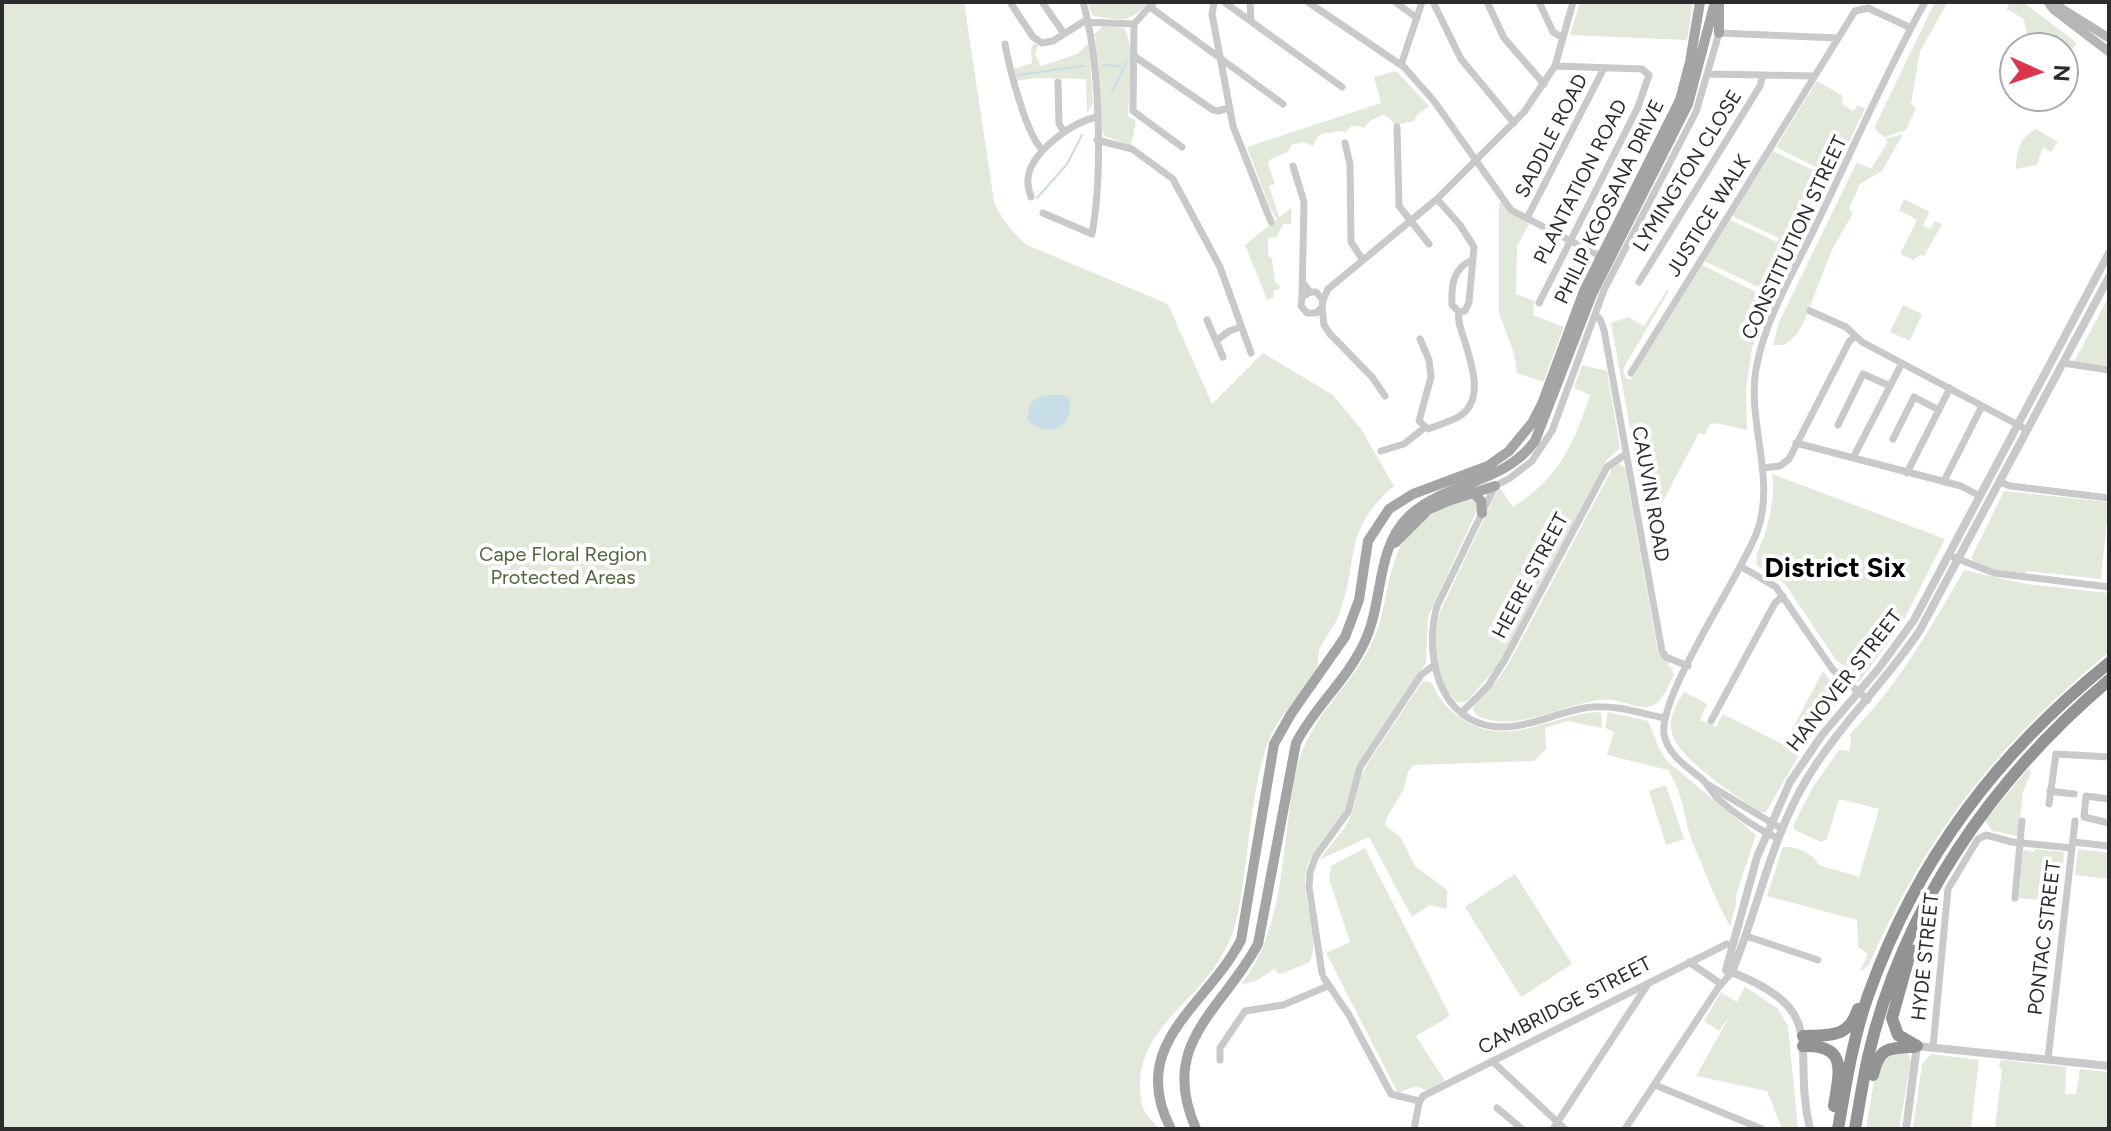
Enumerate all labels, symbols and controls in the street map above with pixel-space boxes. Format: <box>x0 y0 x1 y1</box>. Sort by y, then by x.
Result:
north arrow <box>1999 32 2079 112</box>
text: N <box>2048 64 2075 82</box>
street label: SADDLE ROAD <box>1510 70 1594 202</box>
street label: LYMINGTON CLOSE <box>1628 86 1748 256</box>
street label: PLANTATION ROAD <box>1529 96 1633 268</box>
street label: PHILIP KGOSANA DRIVE <box>1550 96 1670 308</box>
street label: CONSTITUTION STREET <box>1737 132 1853 344</box>
street label: JUSTICE WALK <box>1662 151 1756 281</box>
street label: CAUVIN ROAD <box>1626 424 1674 564</box>
street label: HEERE STREET <box>1488 509 1574 643</box>
park label: Cape Floral Region Protected Areas <box>479 543 647 590</box>
district label: District Six <box>1764 552 1906 586</box>
street label: HANOVER STREET <box>1782 605 1908 757</box>
street label: PONTAC STREET <box>2024 859 2066 1017</box>
street label: HYDE STREET <box>1907 892 1945 1022</box>
street label: CAMBRIDGE STREET <box>1474 952 1656 1060</box>

